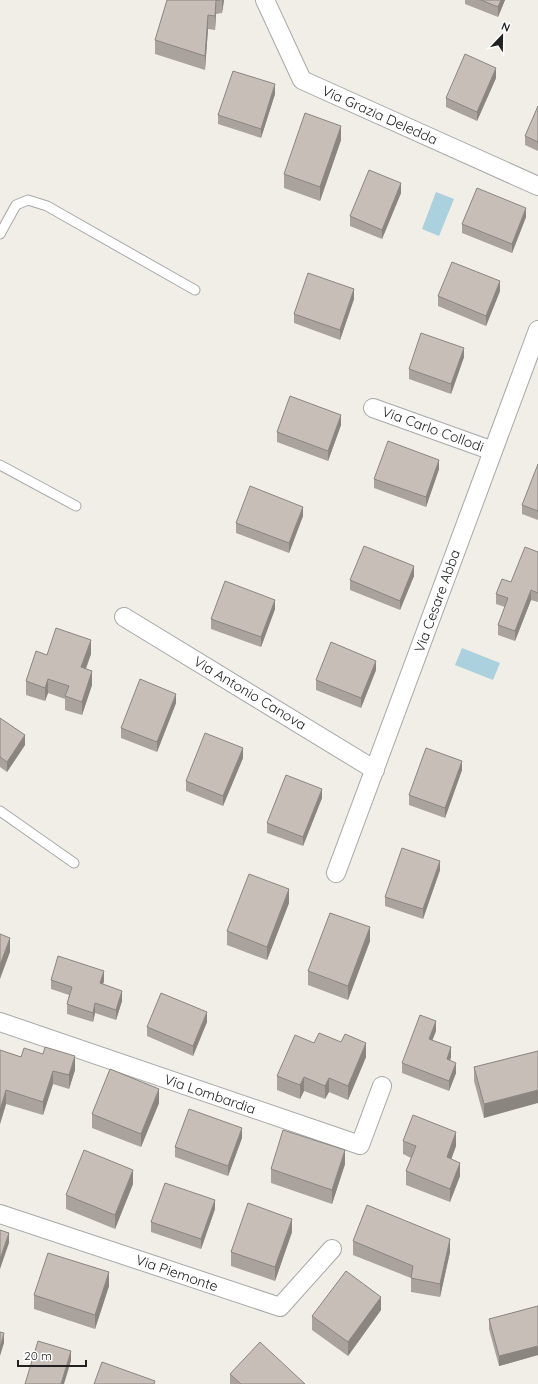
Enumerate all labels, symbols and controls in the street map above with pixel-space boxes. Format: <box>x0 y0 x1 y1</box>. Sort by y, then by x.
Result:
north arrow <box>482 16 522 56</box>
text: N <box>499 19 512 35</box>
street label: Via Grazia Deledda <box>319 81 441 149</box>
street label: Via Carlo Collodi <box>380 402 486 456</box>
street label: Via Cesare Abba <box>410 547 464 655</box>
street label: Via Antonio Canova <box>190 652 310 734</box>
street label: Via Lombardia <box>162 1070 258 1118</box>
street label: Via Piemonte <box>134 1251 221 1295</box>
scale bar <box>18 1342 86 1368</box>
text: 20 m <box>24 1348 52 1363</box>

